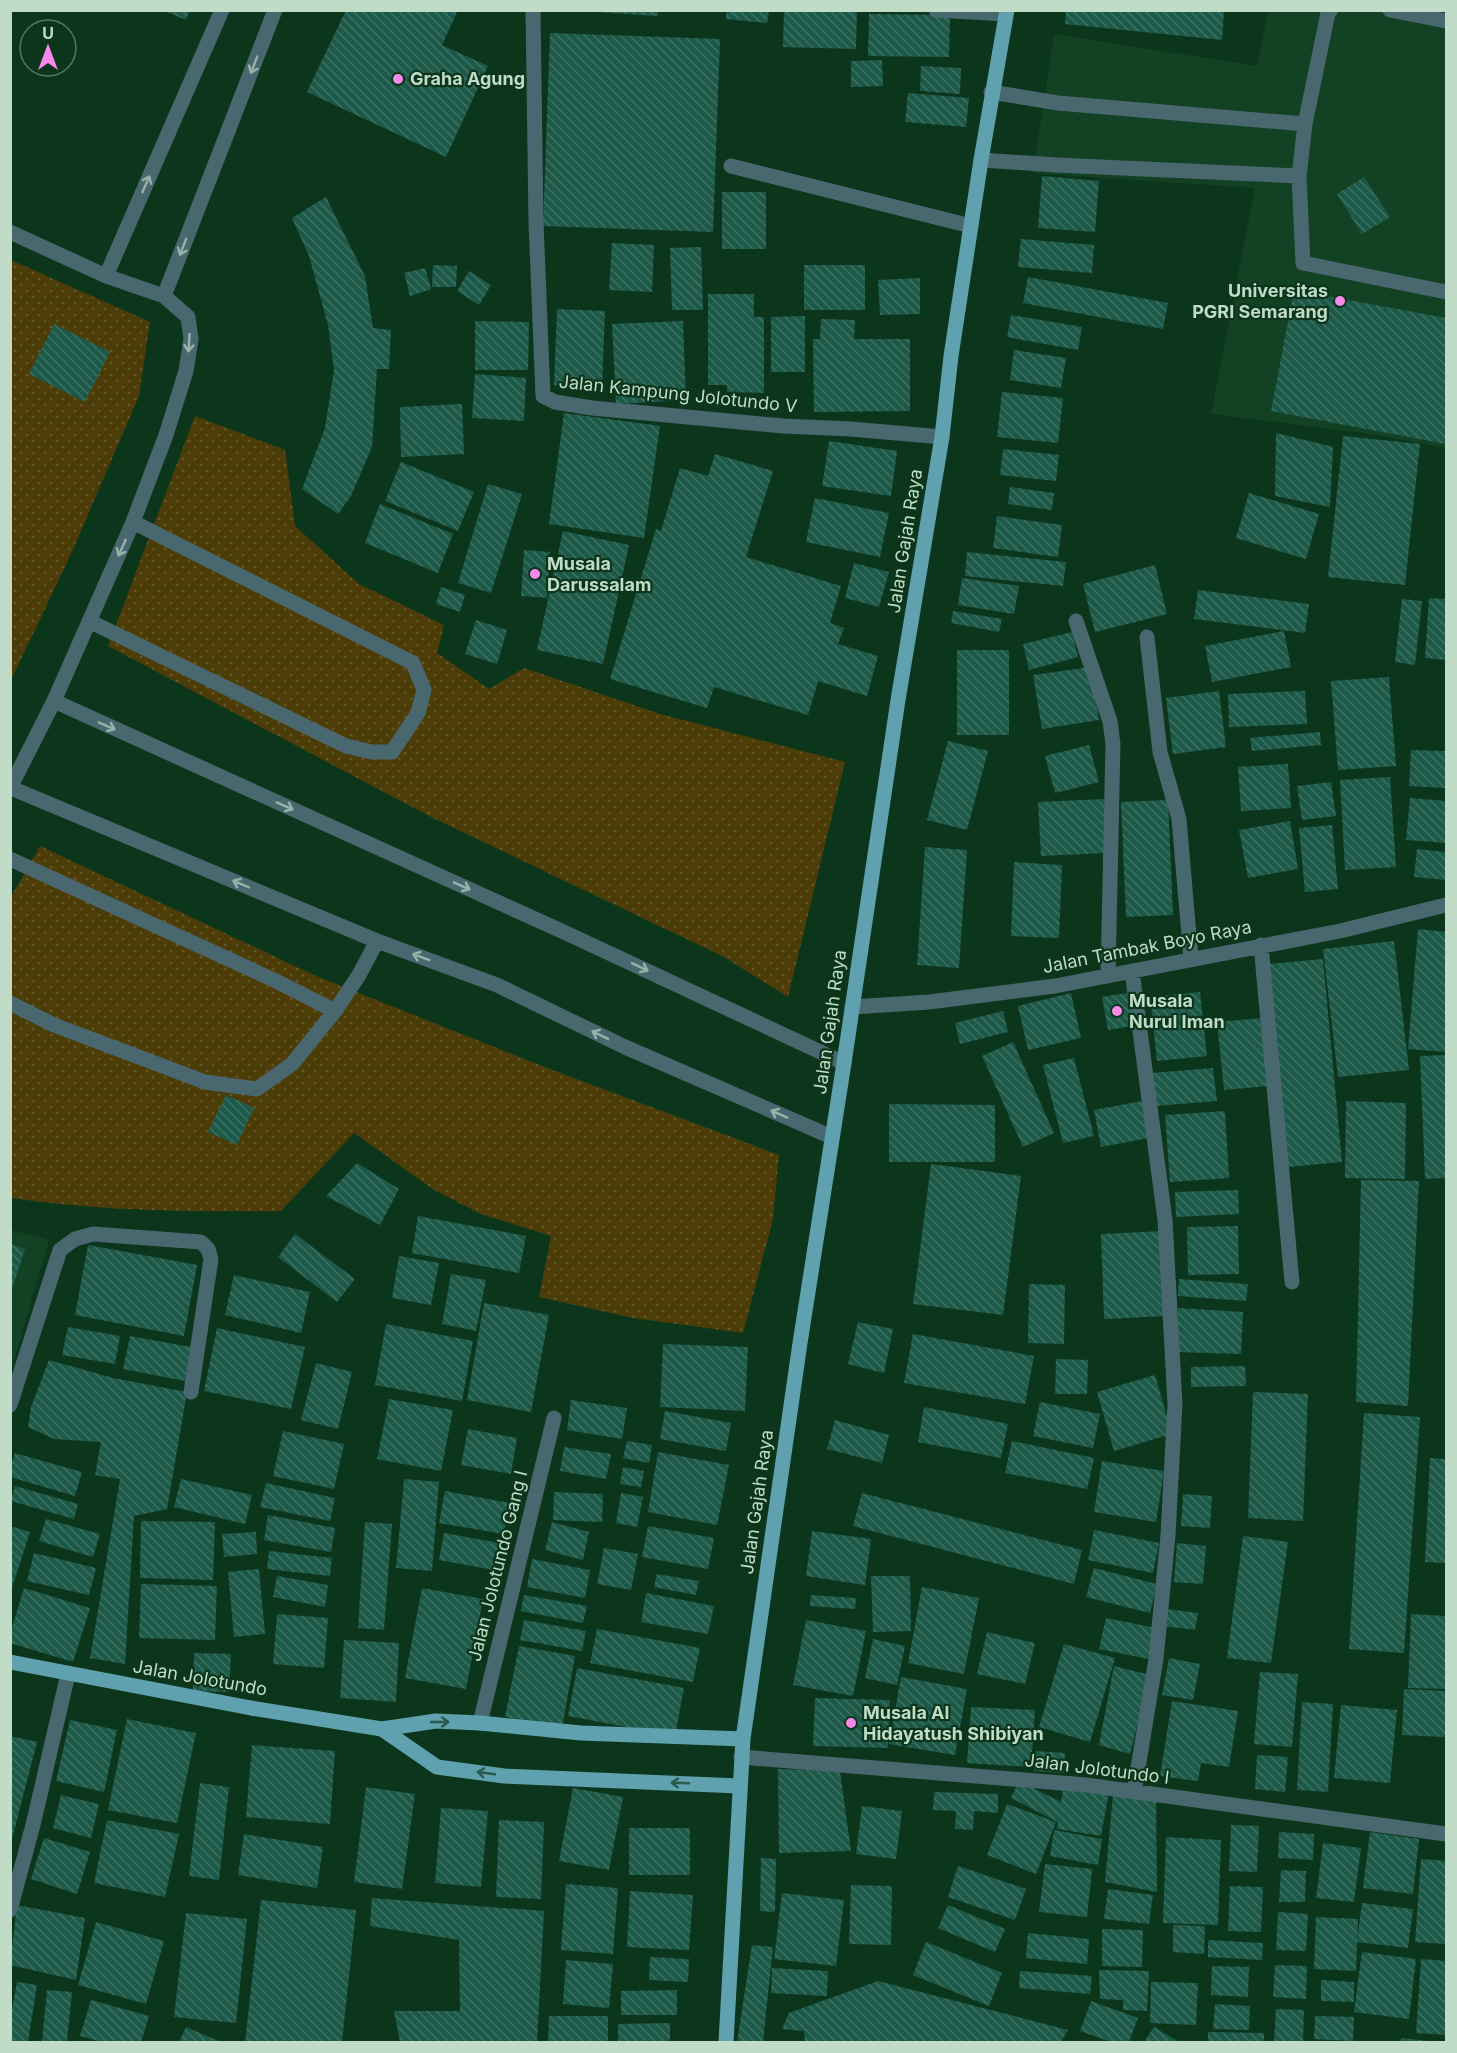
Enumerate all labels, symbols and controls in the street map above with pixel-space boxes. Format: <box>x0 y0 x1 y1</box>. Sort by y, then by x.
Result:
north arrow <box>18 18 78 78</box>
text: U <box>42 23 54 43</box>
one-way arrow <box>248 55 259 74</box>
place label: Graha Agung <box>410 68 525 89</box>
marker: Graha Agung <box>391 72 405 86</box>
one-way arrow <box>141 175 152 193</box>
one-way arrow <box>177 237 188 255</box>
place label: Universitas PGRI Semarang <box>1192 280 1328 322</box>
marker: Universitas PGRI Semarang <box>1333 294 1347 308</box>
one-way arrow <box>183 333 194 353</box>
street label: Jalan Kampung Jolotundo V <box>558 371 798 416</box>
street label: Jalan Gajah Raya <box>883 467 926 615</box>
one-way arrow <box>115 538 127 556</box>
place label: Musala Darussalam <box>547 553 651 595</box>
marker: Musala Darussalam <box>528 567 542 581</box>
one-way arrow <box>98 721 116 732</box>
one-way arrow <box>275 801 293 812</box>
one-way arrow <box>232 878 250 889</box>
one-way arrow <box>453 881 471 893</box>
street label: Jalan Tambak Boyo Raya <box>1041 916 1253 977</box>
street label: Jalan Gajah Raya <box>809 948 850 1096</box>
one-way arrow <box>413 951 431 962</box>
one-way arrow <box>630 961 648 973</box>
place label: Musala Nurul Iman <box>1129 990 1225 1032</box>
marker: Musala Nurul Iman <box>1110 1004 1124 1018</box>
one-way arrow <box>592 1028 610 1040</box>
one-way arrow <box>770 1107 788 1119</box>
street label: Jalan Gajah Raya <box>736 1428 777 1576</box>
street label: Jalan Jolotundo Gang I <box>464 1468 531 1663</box>
street label: Jalan Jolotundo <box>131 1655 269 1700</box>
place label: Musala Al Hidayatush Shibiyan <box>863 1702 1044 1744</box>
one-way arrow <box>430 1716 450 1728</box>
marker: Musala Al Hidayatush Shibiyan <box>844 1716 858 1730</box>
street label: Jalan Jolotundo I <box>1023 1749 1171 1788</box>
one-way arrow <box>476 1768 496 1779</box>
one-way arrow <box>671 1778 691 1789</box>

